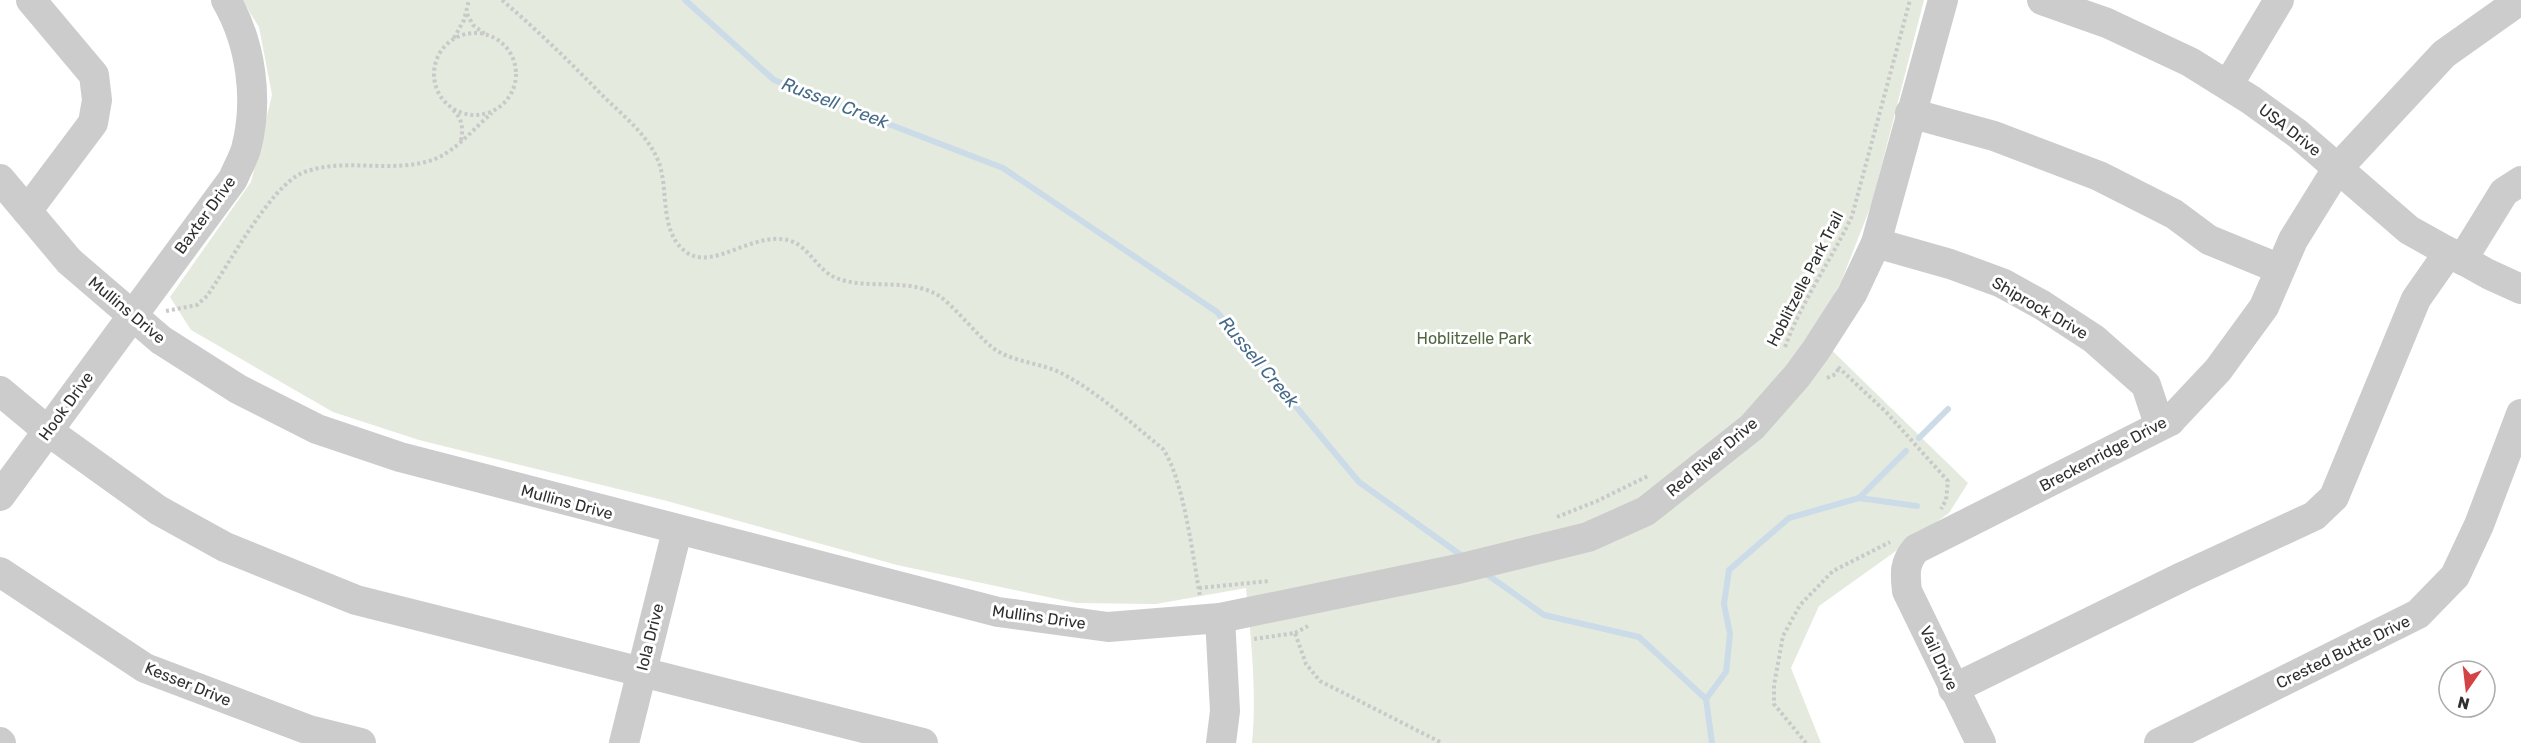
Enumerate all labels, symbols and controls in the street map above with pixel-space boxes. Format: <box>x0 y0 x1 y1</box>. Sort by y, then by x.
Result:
water label: Russell Creek <box>779 73 892 134</box>
street label: USA Drive <box>2255 100 2325 160</box>
street label: Baxter Drive <box>170 172 240 258</box>
street label: Hoblitzelle Park Trail <box>1763 208 1847 350</box>
street label: Mullins Drive <box>85 272 169 348</box>
street label: Shiprock Drive <box>1989 273 2091 343</box>
water label: Russell Creek <box>1214 312 1304 413</box>
park label: Hoblitzelle Park <box>1416 329 1532 348</box>
street label: Hook Drive <box>35 368 97 444</box>
street label: Breckenridge Drive <box>2036 412 2170 496</box>
street label: Red River Drive <box>1663 413 1761 501</box>
street label: Mullins Drive <box>519 481 615 523</box>
street label: Iola Drive <box>632 601 668 673</box>
street label: Mullins Drive <box>991 601 1087 633</box>
street label: Crested Butte Drive <box>2273 611 2413 693</box>
street label: Vail Drive <box>1916 623 1962 693</box>
street label: Kesser Drive <box>142 658 234 710</box>
north arrow <box>2437 659 2497 719</box>
text: N <box>2456 692 2471 714</box>

